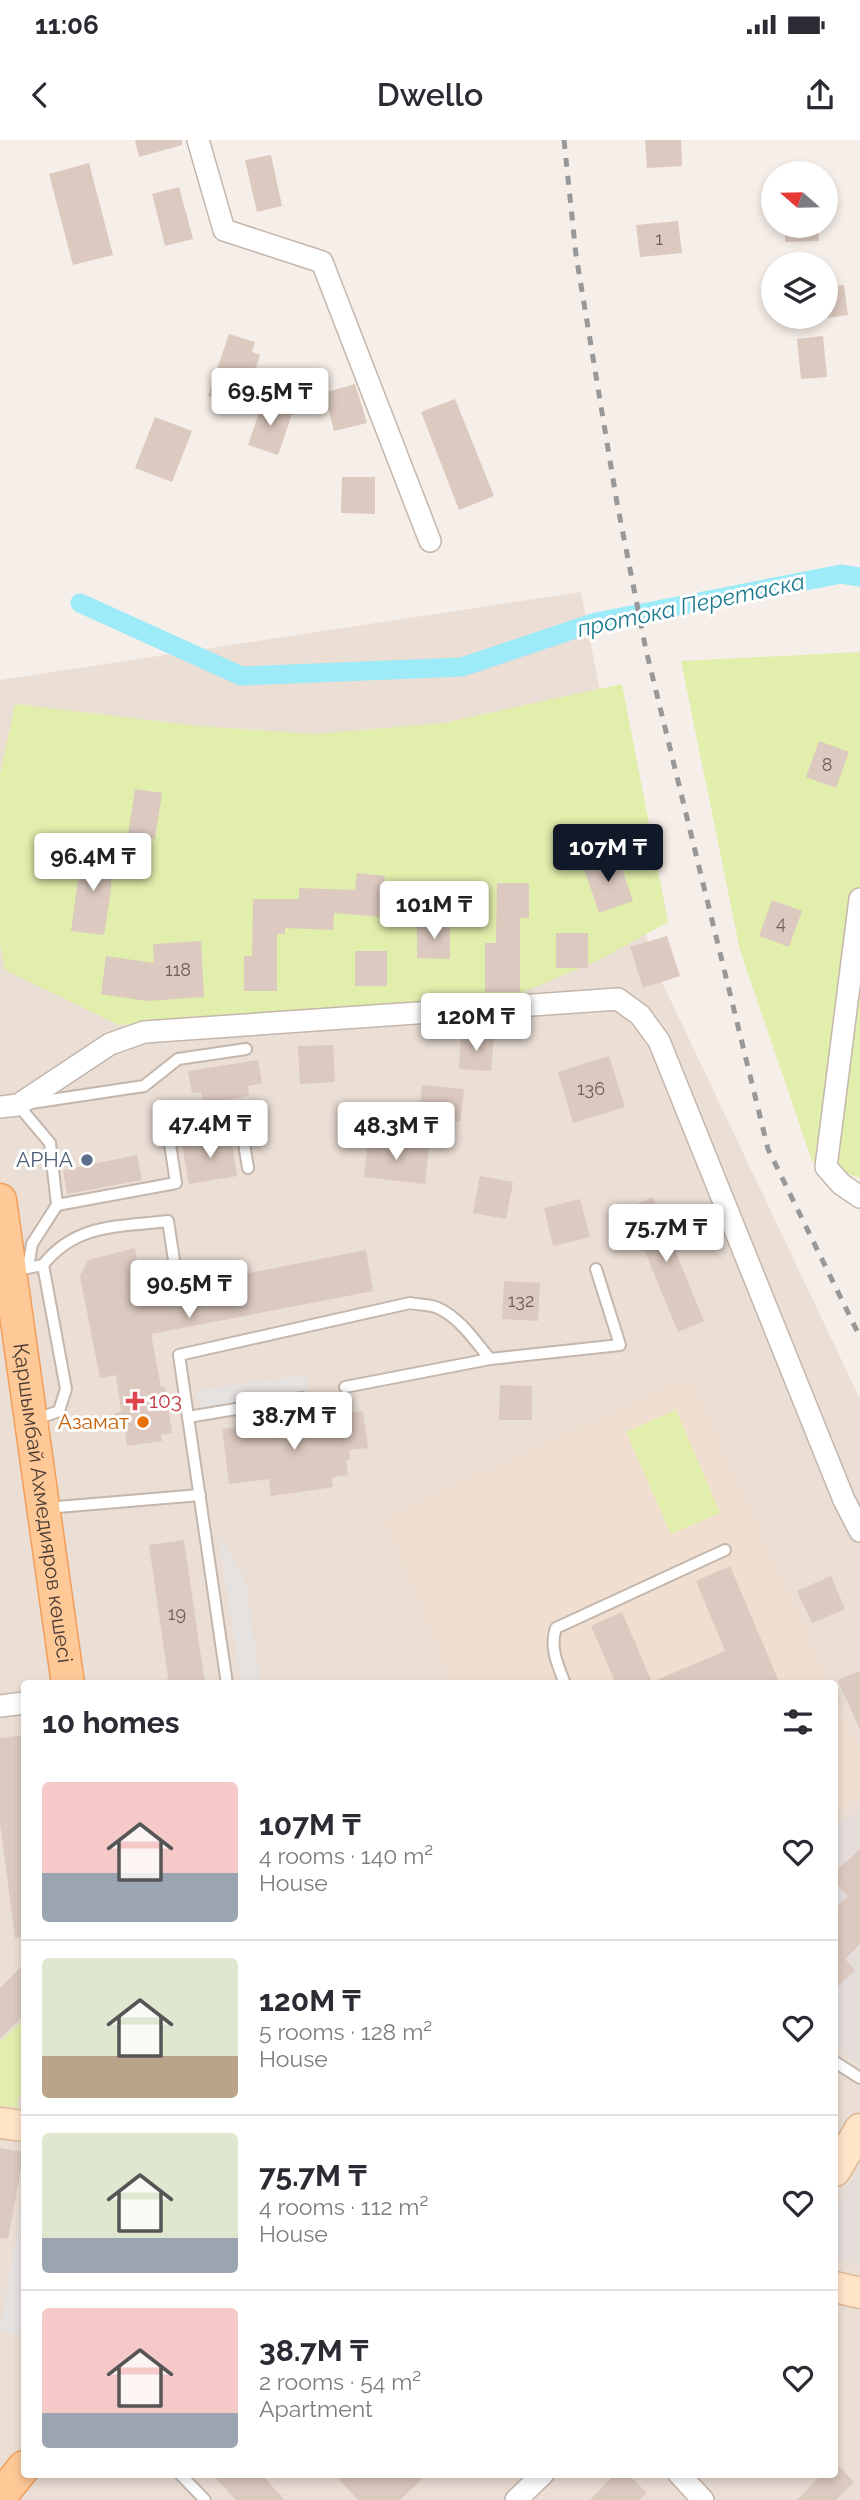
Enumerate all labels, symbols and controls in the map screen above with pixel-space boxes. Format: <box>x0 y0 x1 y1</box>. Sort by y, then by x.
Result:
text: 11:06 <box>35 10 99 40</box>
icon: back <box>21 76 59 114</box>
text: Dwello <box>377 76 483 113</box>
icon: share <box>801 76 839 114</box>
north arrow <box>761 161 838 238</box>
map controls <box>761 161 838 329</box>
house number: 1 <box>655 228 663 249</box>
button: layers <box>761 252 838 329</box>
pin: 69.5M ₸ <box>205 369 335 428</box>
text: 69.5M ₸ <box>227 377 313 404</box>
water label: протока Перетаска <box>575 567 807 642</box>
house number: 8 <box>822 754 832 775</box>
pin: 107M ₸ <box>551 824 665 884</box>
text: 107M ₸ <box>569 833 647 860</box>
pin: 96.4M ₸ <box>28 834 158 893</box>
text: 96.4M ₸ <box>50 842 136 869</box>
pin: 101M ₸ <box>377 882 491 941</box>
text: 101M ₸ <box>396 890 472 917</box>
house number: 4 <box>776 912 786 933</box>
house number: 118 <box>165 959 191 980</box>
pin: 120M ₸ <box>419 993 533 1053</box>
text: 120M ₸ <box>437 1002 515 1029</box>
house number: 136 <box>577 1078 605 1099</box>
pin: 47.4M ₸ <box>145 1100 275 1160</box>
pin: 48.3M ₸ <box>331 1102 461 1162</box>
text: 47.4M ₸ <box>169 1109 251 1136</box>
text: 48.3M ₸ <box>354 1111 438 1138</box>
place label: АРНА <box>16 1147 73 1172</box>
marker: АРНА <box>79 1152 95 1168</box>
pin: 75.7M ₸ <box>601 1204 731 1264</box>
text: 75.7M ₸ <box>625 1213 707 1240</box>
pin: 90.5M ₸ <box>124 1260 254 1320</box>
text: 90.5M ₸ <box>146 1269 232 1296</box>
house number: 132 <box>508 1290 534 1311</box>
street label: Қаршымбай Ахмедияров көшесі <box>8 1341 78 1664</box>
place label: 103 <box>149 1388 182 1413</box>
pin: 38.7M ₸ <box>229 1392 359 1452</box>
marker: 103 <box>127 1393 143 1409</box>
text: 38.7M ₸ <box>252 1401 336 1428</box>
place label: Азамат <box>58 1409 129 1434</box>
marker: Азамат <box>135 1414 151 1430</box>
house number: 19 <box>168 1603 186 1624</box>
icon: filters <box>779 1703 817 1741</box>
text: 10 homes <box>42 1705 179 1740</box>
text: 107M ₸ <box>259 1807 361 1842</box>
icon: home <box>98 1810 182 1894</box>
icon: heart <box>779 1833 817 1871</box>
text: 4 rooms · 140 m² <box>259 1842 433 1869</box>
text: House <box>259 1869 328 1896</box>
text: 120M ₸ <box>259 1983 361 2018</box>
icon: home <box>98 1986 182 2070</box>
icon: heart <box>779 2009 817 2047</box>
text: 5 rooms · 128 m² <box>259 2018 432 2045</box>
text: House <box>259 2045 328 2072</box>
text: 75.7M ₸ <box>259 2158 367 2193</box>
icon: home <box>98 2161 182 2245</box>
icon: heart <box>779 2184 817 2222</box>
text: 4 rooms · 112 m² <box>259 2193 428 2220</box>
text: House <box>259 2220 328 2247</box>
text: 38.7M ₸ <box>259 2333 369 2368</box>
icon: home <box>98 2336 182 2420</box>
icon: heart <box>779 2359 817 2397</box>
text: 2 rooms · 54 m² <box>259 2368 421 2395</box>
text: Apartment <box>259 2395 373 2422</box>

